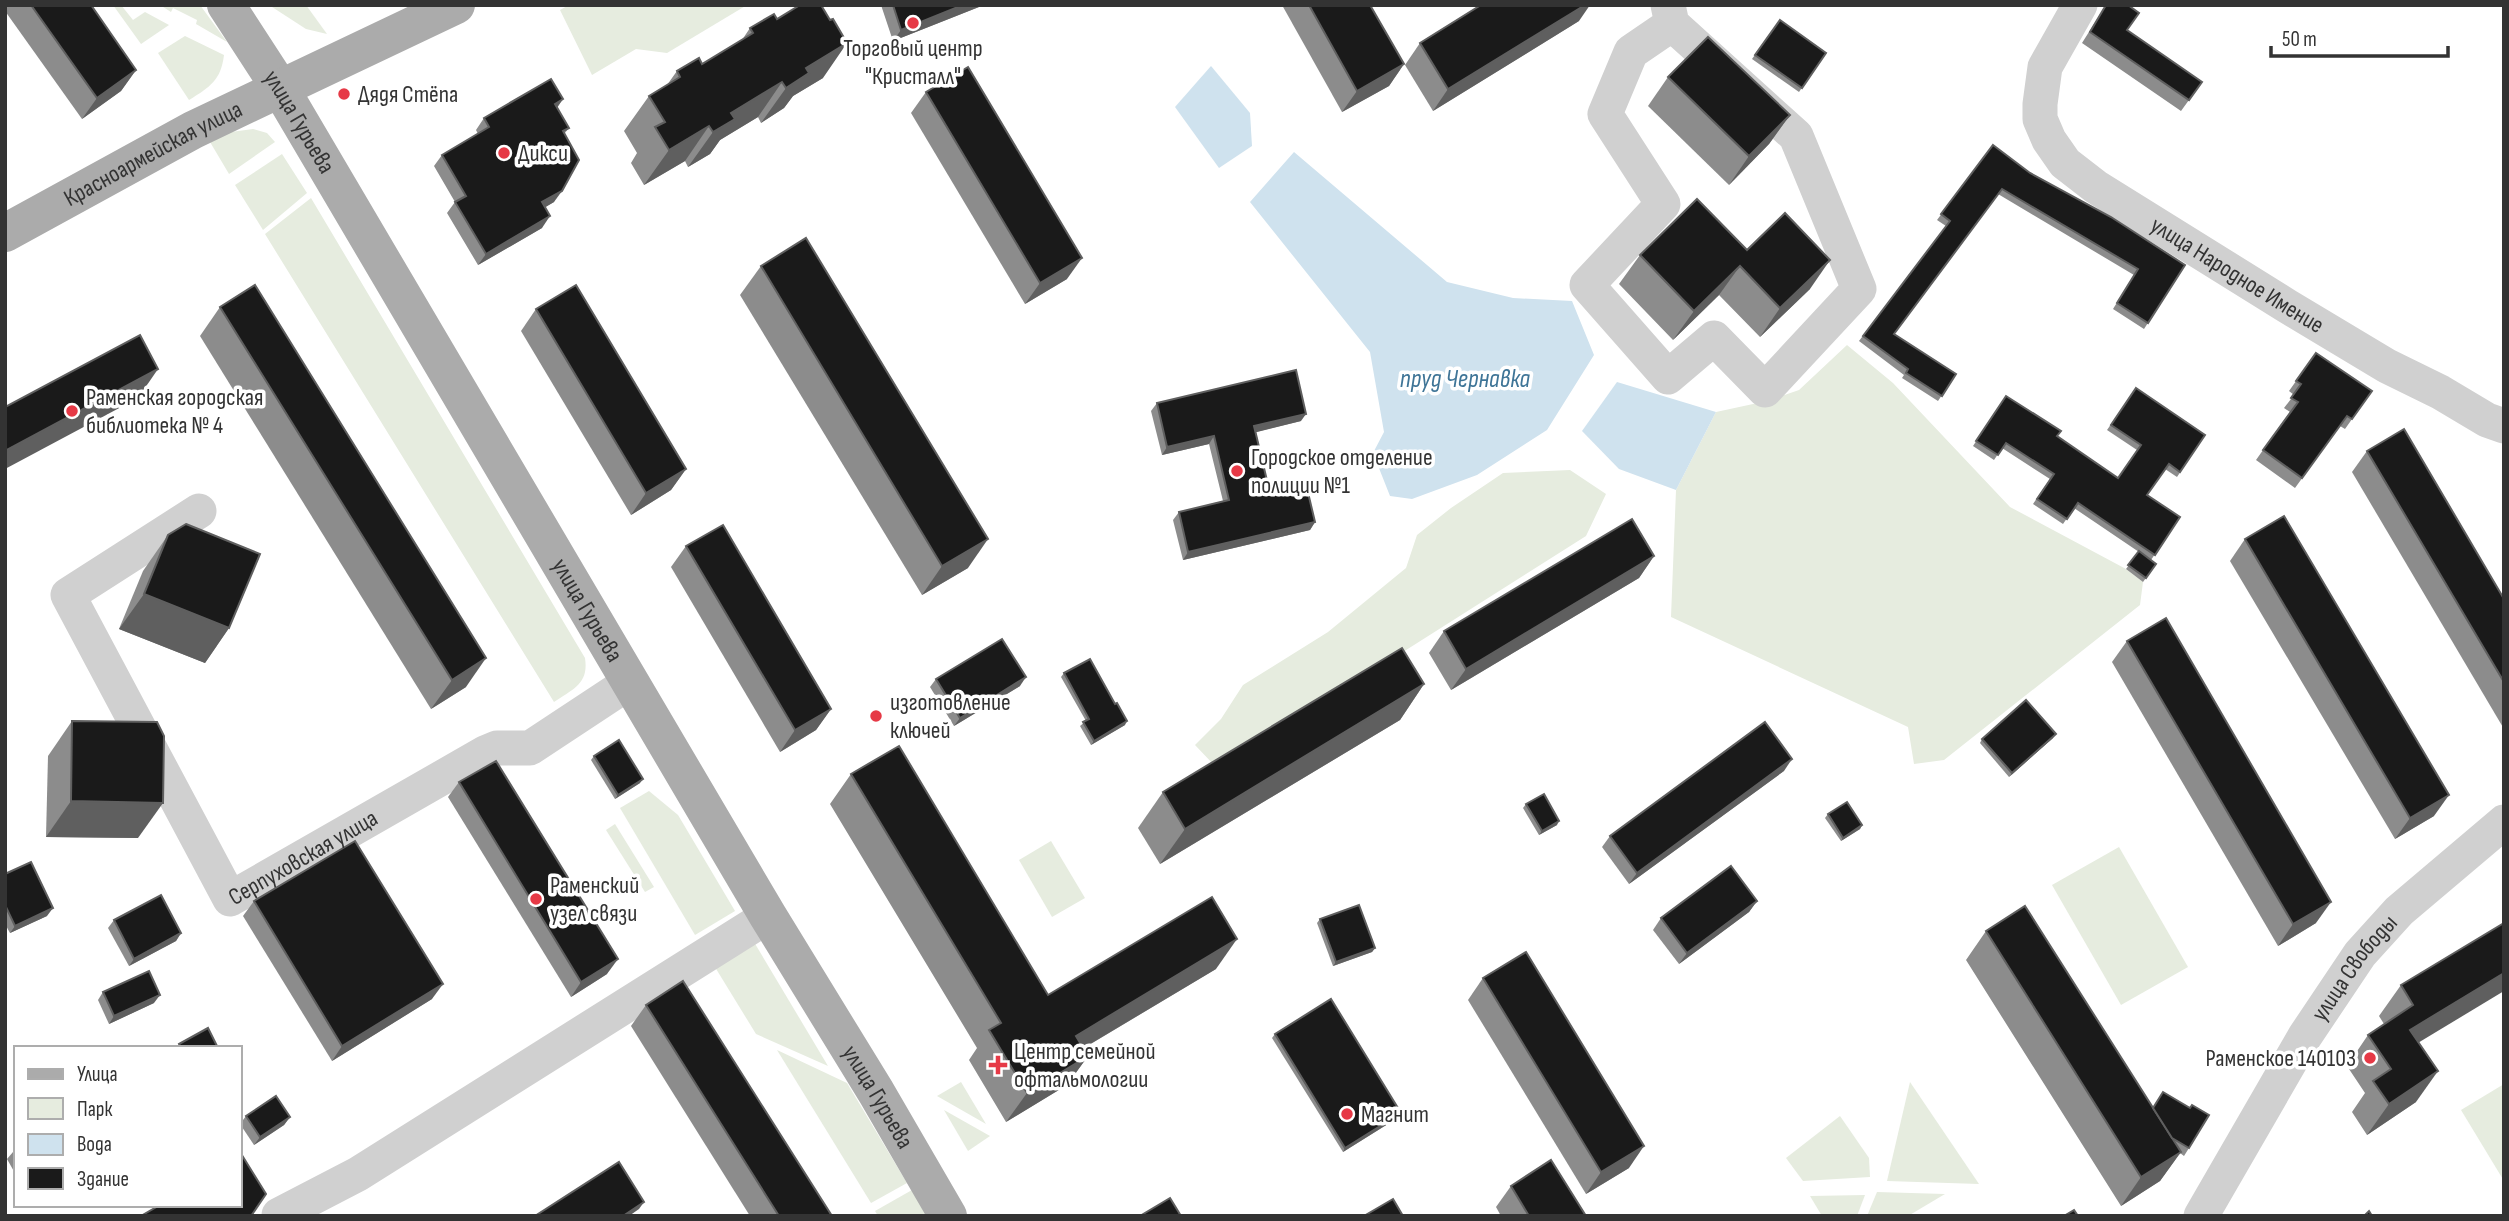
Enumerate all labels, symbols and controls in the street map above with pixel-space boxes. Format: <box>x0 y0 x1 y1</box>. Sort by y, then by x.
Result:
scale bar <box>2271 14 2448 58</box>
marker: Торговый центр "Кристалл" <box>905 15 921 31</box>
text: 50 m <box>2282 27 2317 52</box>
place label: Торговый центр "Кристалл" <box>843 34 983 91</box>
street label: улица Гурьева <box>257 65 341 179</box>
place label: Дядя Стёпа <box>358 80 458 109</box>
marker: Дядя Стёпа <box>336 86 352 102</box>
street label: Красноармейская улица <box>59 95 247 213</box>
place label: Дикси <box>518 139 568 168</box>
marker: Дикси <box>496 145 512 161</box>
street label: улица Народное Имение <box>2145 211 2329 340</box>
water label: пруд Чернавка <box>1400 364 1531 395</box>
place label: Раменская городская библиотека № 4 <box>86 383 263 440</box>
marker: Раменская городская библиотека № 4 <box>64 403 80 419</box>
place label: Городское отделение полиции №1 <box>1251 443 1433 500</box>
marker: Городское отделение полиции №1 <box>1229 463 1245 479</box>
street label: улица Гурьева <box>545 553 629 667</box>
place label: изготовление ключей <box>890 688 1011 745</box>
marker: изготовление ключей <box>868 708 884 724</box>
street label: Серпуховская улица <box>223 804 383 912</box>
place label: Раменский узел связи <box>550 871 639 928</box>
marker: Раменский узел связи <box>528 891 544 907</box>
street label: улица Свободы <box>2305 909 2404 1027</box>
place label: Центр семейной офтальмологии <box>1014 1037 1156 1094</box>
street label: улица Гурьева <box>836 1040 920 1154</box>
place label: Раменское 140103 <box>2205 1044 2356 1073</box>
legend <box>14 1046 242 1207</box>
marker: Раменское 140103 <box>2362 1050 2378 1066</box>
marker: Центр семейной офтальмологии <box>988 1055 1008 1075</box>
text: Улица <box>77 1062 118 1087</box>
text: Парк <box>77 1097 112 1122</box>
place label: Магнит <box>1361 1100 1429 1129</box>
marker: Магнит <box>1339 1106 1355 1122</box>
text: Вода <box>77 1132 112 1157</box>
text: Здание <box>77 1167 129 1192</box>

